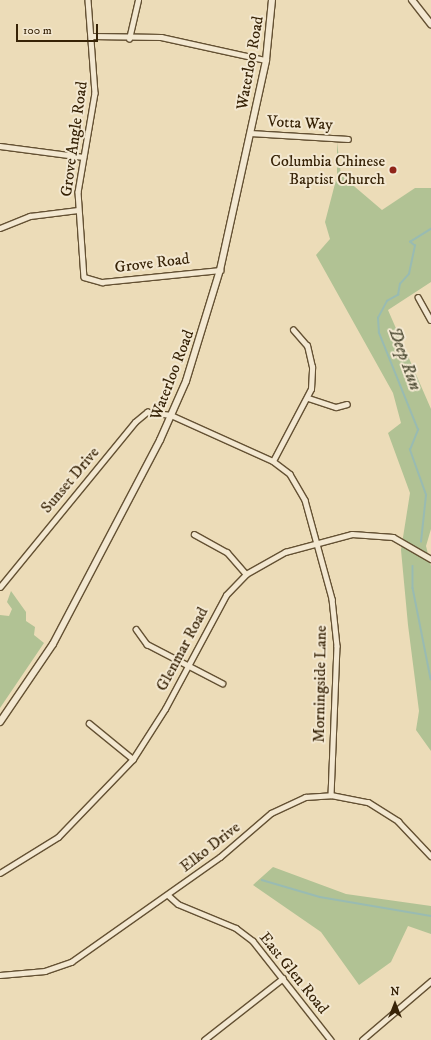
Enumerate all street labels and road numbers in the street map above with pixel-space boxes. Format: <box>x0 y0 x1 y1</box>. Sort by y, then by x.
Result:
street label: Waterloo Road <box>232 15 268 111</box>
street label: Grove Angle Road <box>56 80 92 198</box>
street label: Votta Way <box>267 112 333 134</box>
street label: Grove Road <box>114 249 190 277</box>
street label: Waterloo Road <box>146 327 198 423</box>
street label: Sunset Drive <box>37 443 103 517</box>
street label: Glenmar Road <box>152 604 212 694</box>
street label: Morningside Lane <box>309 625 331 743</box>
street label: Elko Drive <box>176 818 244 876</box>
street label: East Glen Road <box>255 928 333 1018</box>

